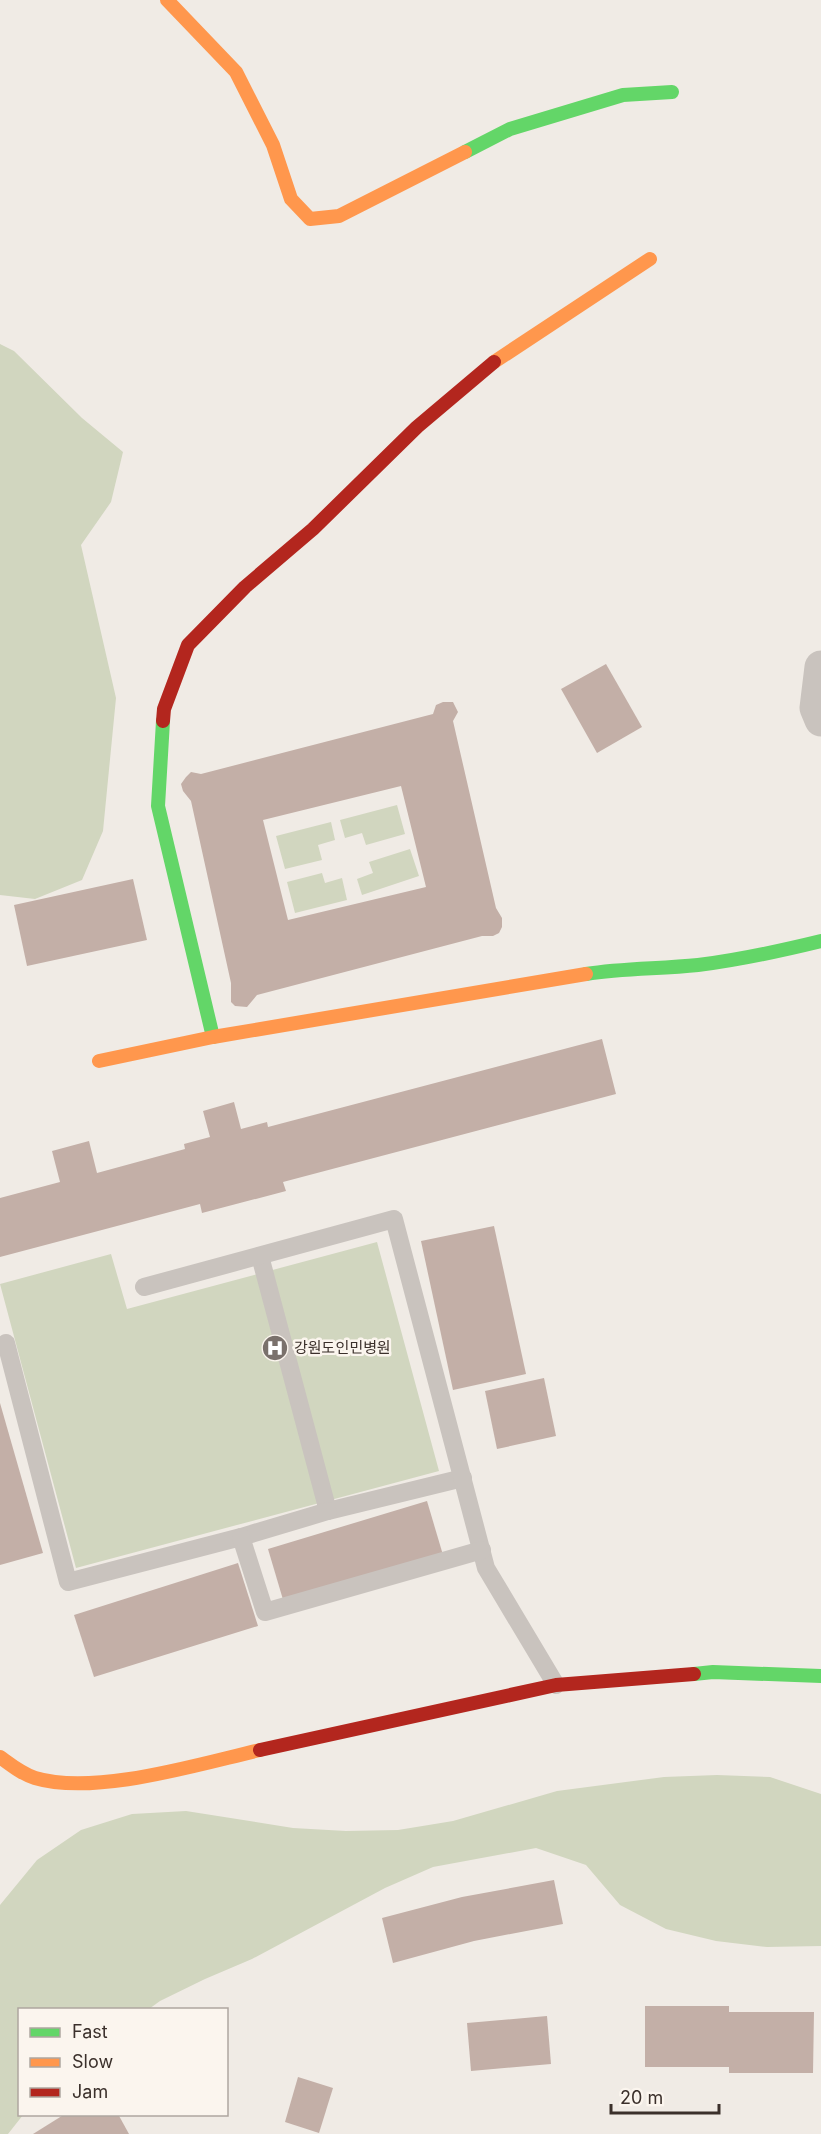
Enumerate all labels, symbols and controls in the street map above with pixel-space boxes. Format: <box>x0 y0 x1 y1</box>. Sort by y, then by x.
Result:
hospital icon: 강원도인민병원 <box>260 1333 290 1363</box>
place label: 강원도인민병원 <box>294 1338 391 1357</box>
legend <box>18 2008 228 2116</box>
text: Fast <box>72 2021 108 2042</box>
text: Slow <box>72 2051 113 2072</box>
scale bar <box>611 2077 719 2115</box>
text: Jam <box>72 2081 108 2102</box>
text: 20 m <box>620 2087 663 2108</box>

